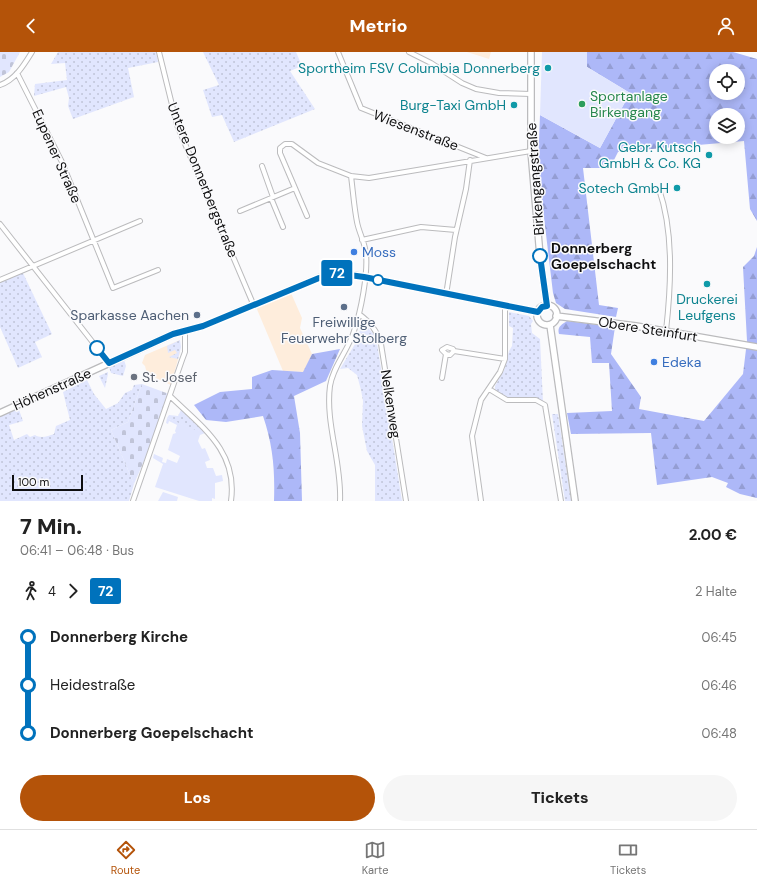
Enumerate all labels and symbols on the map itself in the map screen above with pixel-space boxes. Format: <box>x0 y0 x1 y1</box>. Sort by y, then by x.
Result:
place label: Sportheim FSV Columbia Donnerberg <box>298 59 540 77</box>
marker: Sportheim FSV Columbia Donnerberg <box>543 63 553 73</box>
place label: Sportanlage Birkengang <box>590 87 668 121</box>
place label: Burg-Taxi GmbH <box>400 96 506 114</box>
marker: Sportanlage Birkengang <box>577 99 587 109</box>
street label: Untere Donnerbergstraße <box>164 100 242 260</box>
marker: Burg-Taxi GmbH <box>509 100 519 110</box>
street label: Wiesenstraße <box>371 105 461 155</box>
street label: Eupener Straße <box>28 106 86 206</box>
street label: Birkengangstraße <box>522 122 548 236</box>
place label: Gebr. Kutsch GmbH & Co. KG <box>599 138 701 172</box>
marker: Gebr. Kutsch GmbH & Co. KG <box>704 150 714 160</box>
place label: Sotech GmbH <box>578 179 669 197</box>
marker: Sotech GmbH <box>672 183 682 193</box>
place label: Donnerberg Goepelschacht <box>551 239 656 273</box>
place label: Moss <box>362 243 396 261</box>
marker: Moss <box>349 247 359 257</box>
marker: Donnerberg Goepelschacht <box>532 248 548 264</box>
line badge: 72 <box>319 260 355 286</box>
unlabelled marker <box>372 274 384 286</box>
marker: Druckerei Leufgens <box>702 279 712 289</box>
place label: Druckerei Leufgens <box>676 290 738 324</box>
marker: Freiwillige Feuerwehr Stolberg <box>339 302 349 312</box>
place label: Sparkasse Aachen <box>70 306 189 324</box>
marker: Sparkasse Aachen <box>192 310 202 320</box>
street label: Obere Steinfurt <box>597 312 699 346</box>
place label: Freiwillige Feuerwehr Stolberg <box>281 313 407 347</box>
unlabelled marker <box>89 340 105 356</box>
place label: Edeka <box>662 353 701 371</box>
marker: Edeka <box>649 357 659 367</box>
street label: Höhenstraße <box>10 364 94 414</box>
place label: St. Josef <box>142 368 197 386</box>
street label: Nelkenweg <box>377 368 405 440</box>
marker: St. Josef <box>129 372 139 382</box>
scale bar <box>12 473 83 492</box>

